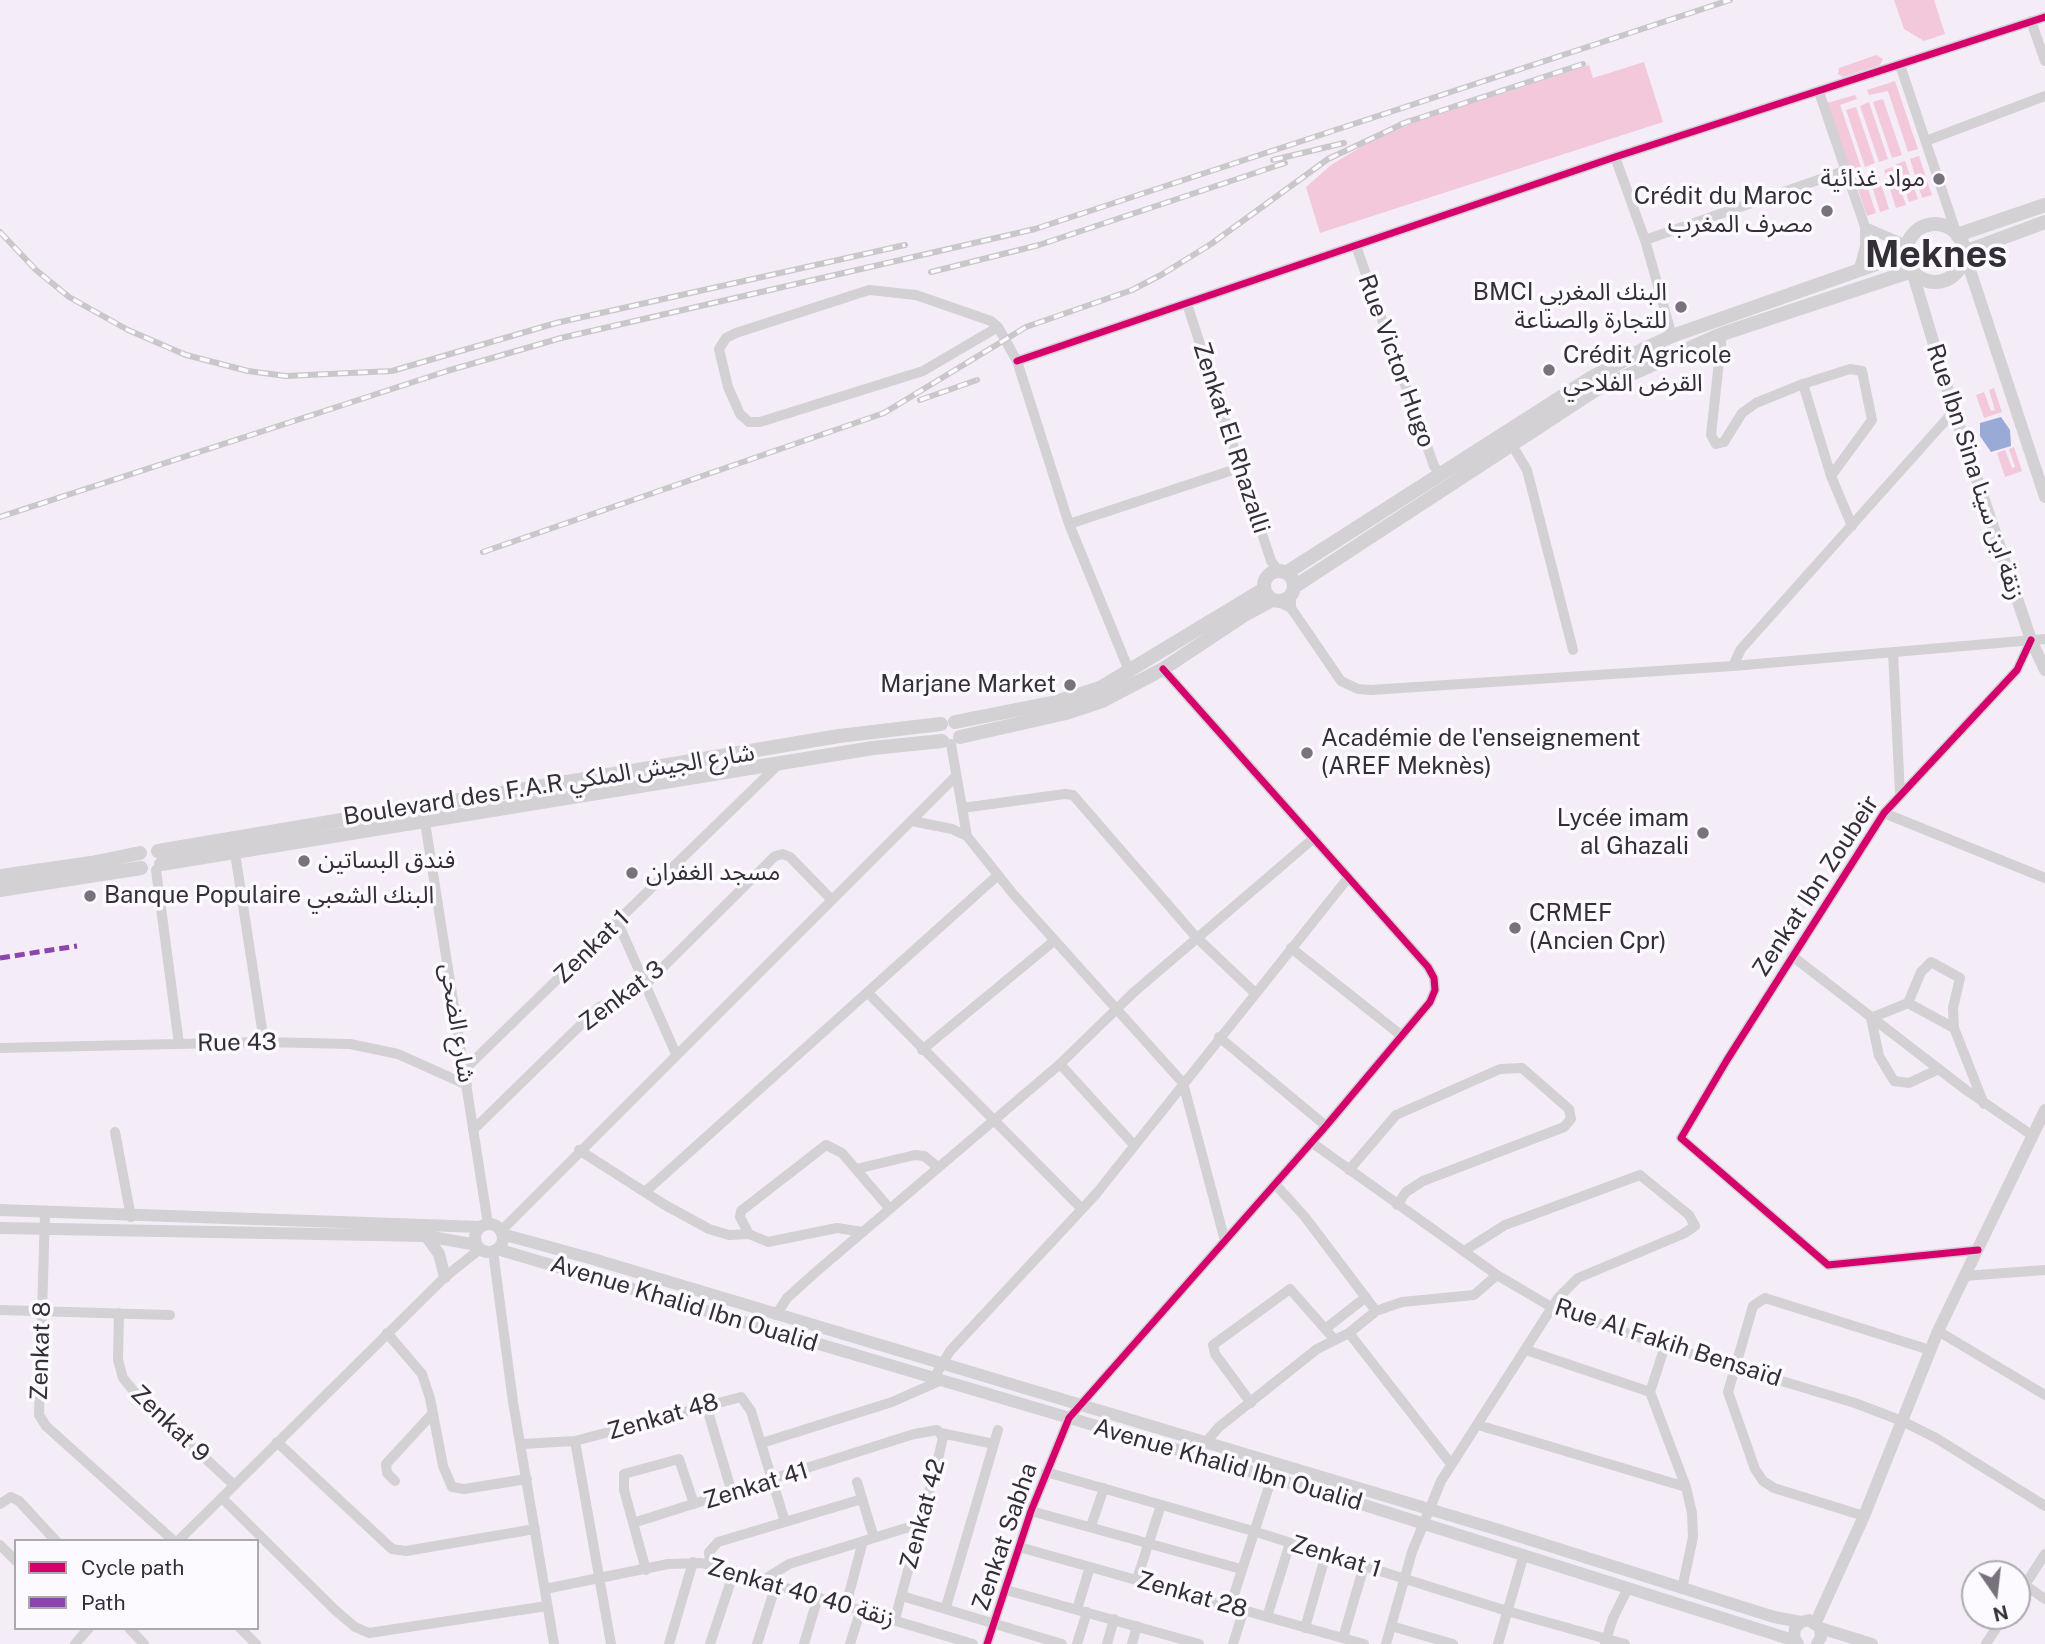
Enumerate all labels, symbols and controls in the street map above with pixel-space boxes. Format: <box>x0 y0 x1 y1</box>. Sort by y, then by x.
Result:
place label: مواد غذائية <box>1820 165 1925 193</box>
marker: مواد غذائية <box>1931 171 1947 187</box>
place label: Crédit du Maroc مصرف المغرب <box>1634 183 1813 239</box>
marker: Crédit du Maroc مصرف المغرب <box>1819 203 1835 219</box>
district label: Meknes <box>1865 232 2007 278</box>
street label: Rue Victor Hugo <box>1351 270 1441 452</box>
place label: BMCI البنك المغربي للتجارة والصناعة <box>1473 279 1667 335</box>
marker: BMCI البنك المغربي للتجارة والصناعة <box>1673 299 1689 315</box>
street label: Zenkat El Rhazalli <box>1187 339 1275 537</box>
street label: Rue Ibn Sina زنقة ابن سينا <box>1920 340 2030 604</box>
place label: Crédit Agricole القرض الفلاحي <box>1563 342 1732 398</box>
marker: Crédit Agricole القرض الفلاحي <box>1541 362 1557 378</box>
place label: Marjane Market <box>880 671 1056 699</box>
marker: Marjane Market <box>1062 677 1078 693</box>
place label: Académie de l'enseignement (AREF Meknès) <box>1321 725 1641 781</box>
street label: Boulevard des F.A.R شارع الجيش الملكي <box>341 738 757 832</box>
marker: Académie de l'enseignement (AREF Meknès) <box>1299 745 1315 761</box>
street label: Zenkat Ibn Zoubeir <box>1747 790 1885 982</box>
place label: Lycée imam al Ghazali <box>1557 805 1689 861</box>
marker: Lycée imam al Ghazali <box>1695 825 1711 841</box>
place label: فندق البساتين <box>318 847 455 875</box>
marker: فندق البساتين <box>296 853 312 869</box>
place label: مسجد الغفران <box>646 859 780 887</box>
marker: مسجد الغفران <box>624 865 640 881</box>
place label: Banque Populaire البنك الشعبي <box>104 882 434 910</box>
marker: Banque Populaire البنك الشعبي <box>82 888 98 904</box>
place label: CRMEF (Ancien Cpr) <box>1529 900 1666 956</box>
street label: Zenkat 1 <box>548 904 636 990</box>
marker: CRMEF (Ancien Cpr) <box>1507 920 1523 936</box>
street label: Zenkat 3 <box>574 955 670 1037</box>
street label: شارع الضحى <box>433 961 481 1085</box>
street label: Rue 43 <box>197 1028 277 1058</box>
street label: Avenue Khalid Ibn Oualid <box>547 1250 821 1358</box>
street label: Rue Al Fakih Bensaïd <box>1551 1293 1785 1393</box>
street label: Zenkat 8 <box>25 1301 57 1401</box>
street label: Zenkat 9 <box>125 1379 215 1469</box>
street label: Zenkat 48 <box>604 1387 722 1447</box>
street label: Avenue Khalid Ibn Oualid <box>1090 1413 1366 1517</box>
street label: Zenkat 41 <box>700 1456 812 1516</box>
street label: Zenkat 42 <box>894 1456 952 1572</box>
street label: Zenkat Sabha <box>966 1459 1044 1615</box>
street label: Zenkat 1 <box>1287 1530 1385 1584</box>
legend <box>14 1539 259 1630</box>
street label: Zenkat 40 زنقة 40 <box>704 1553 898 1633</box>
text: Cycle path <box>81 1555 184 1580</box>
north arrow <box>1961 1560 2031 1630</box>
street label: Zenkat 28 <box>1134 1566 1250 1624</box>
text: Path <box>81 1590 126 1615</box>
text: N <box>1991 1601 2010 1626</box>

